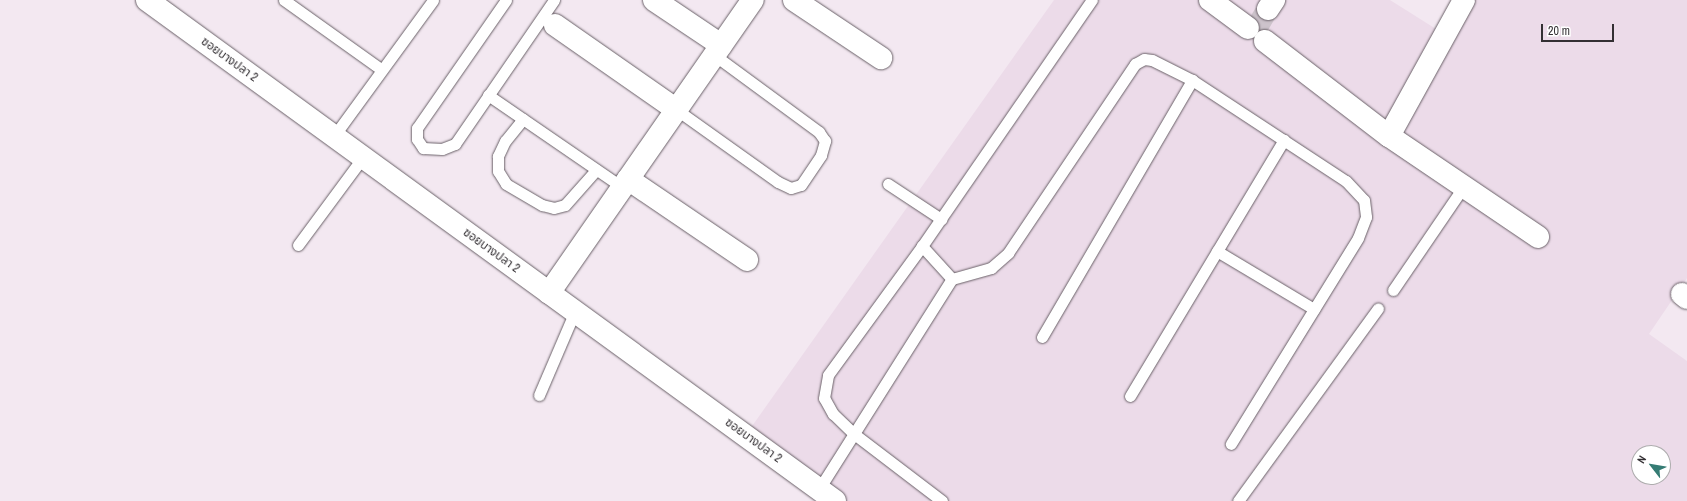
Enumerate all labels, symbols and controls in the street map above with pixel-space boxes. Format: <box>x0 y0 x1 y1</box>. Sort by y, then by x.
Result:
scale bar <box>1543 16 1616 42</box>
text: 20 m <box>1548 23 1570 39</box>
street label: ซอยบางปลา 2 <box>198 35 260 85</box>
street label: ซอยบางปลา 2 <box>460 226 522 276</box>
street label: ซอยบางปลา 2 <box>722 416 784 466</box>
north arrow <box>1631 445 1671 485</box>
text: N <box>1634 453 1649 466</box>

